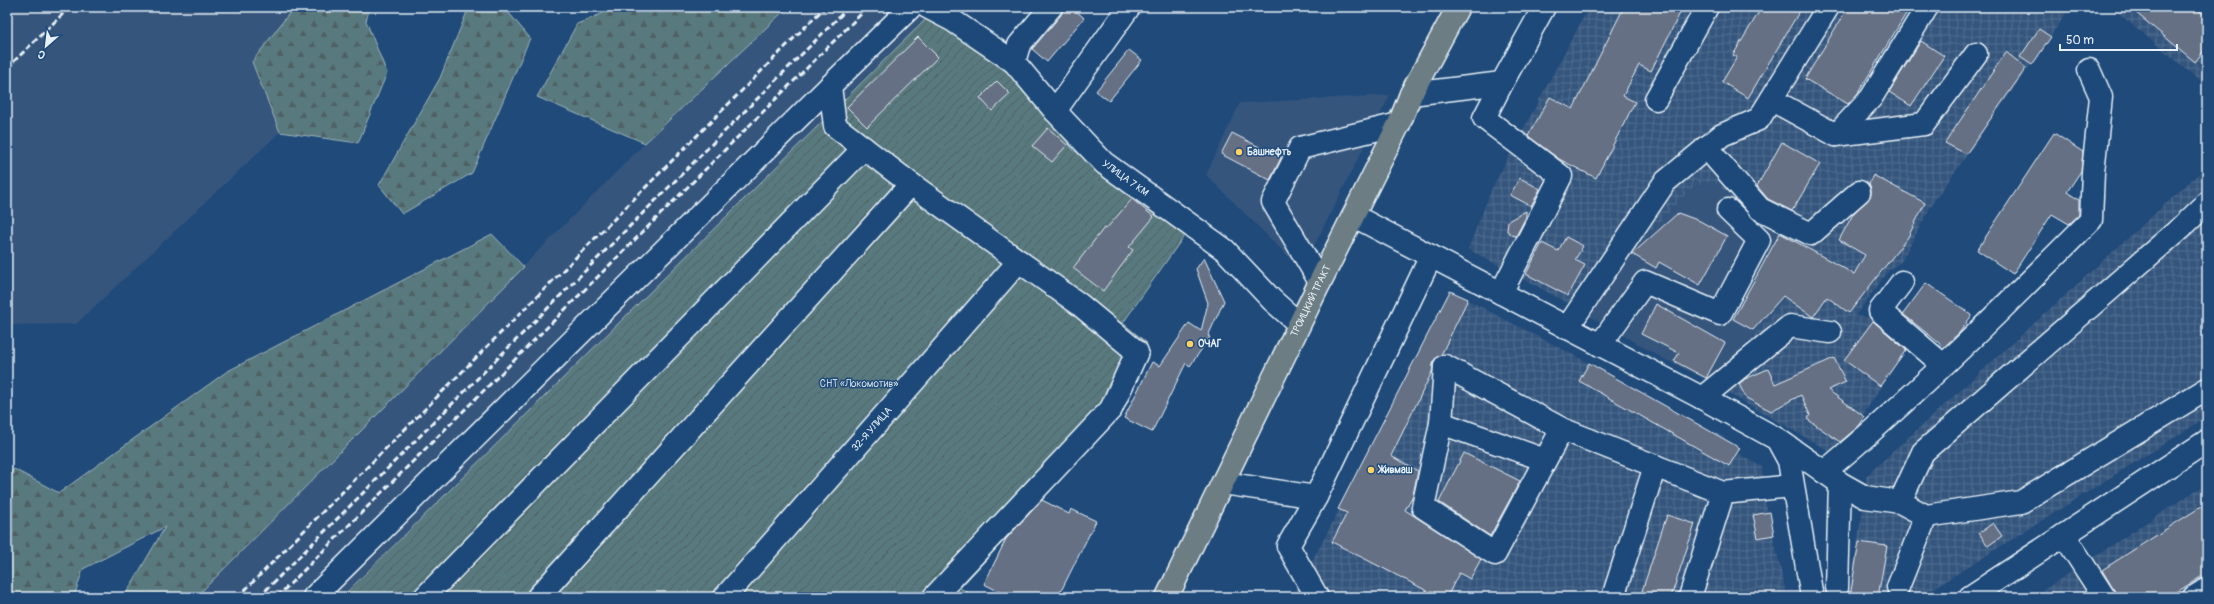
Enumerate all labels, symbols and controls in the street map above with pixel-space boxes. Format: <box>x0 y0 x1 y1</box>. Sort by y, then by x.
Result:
north arrow <box>26 26 66 66</box>
scale bar <box>2060 26 2177 52</box>
text: 50 m <box>2066 33 2094 48</box>
text: С <box>35 47 48 62</box>
place label: Башнефть <box>1247 146 1292 158</box>
marker: Башнефть <box>1234 147 1244 157</box>
street label: УЛИЦА 7 КМ <box>1100 158 1151 199</box>
street label: ТРОИЦКИЙ ТРАКТ <box>1288 263 1334 339</box>
place label: ОЧАГ <box>1198 338 1222 350</box>
marker: ОЧАГ <box>1185 339 1195 349</box>
park label: СНТ «Локомотив» <box>820 378 898 390</box>
street label: 32-Я УЛИЦА <box>849 404 895 454</box>
place label: Живмаш <box>1377 464 1413 476</box>
marker: Живмаш <box>1366 465 1376 475</box>

